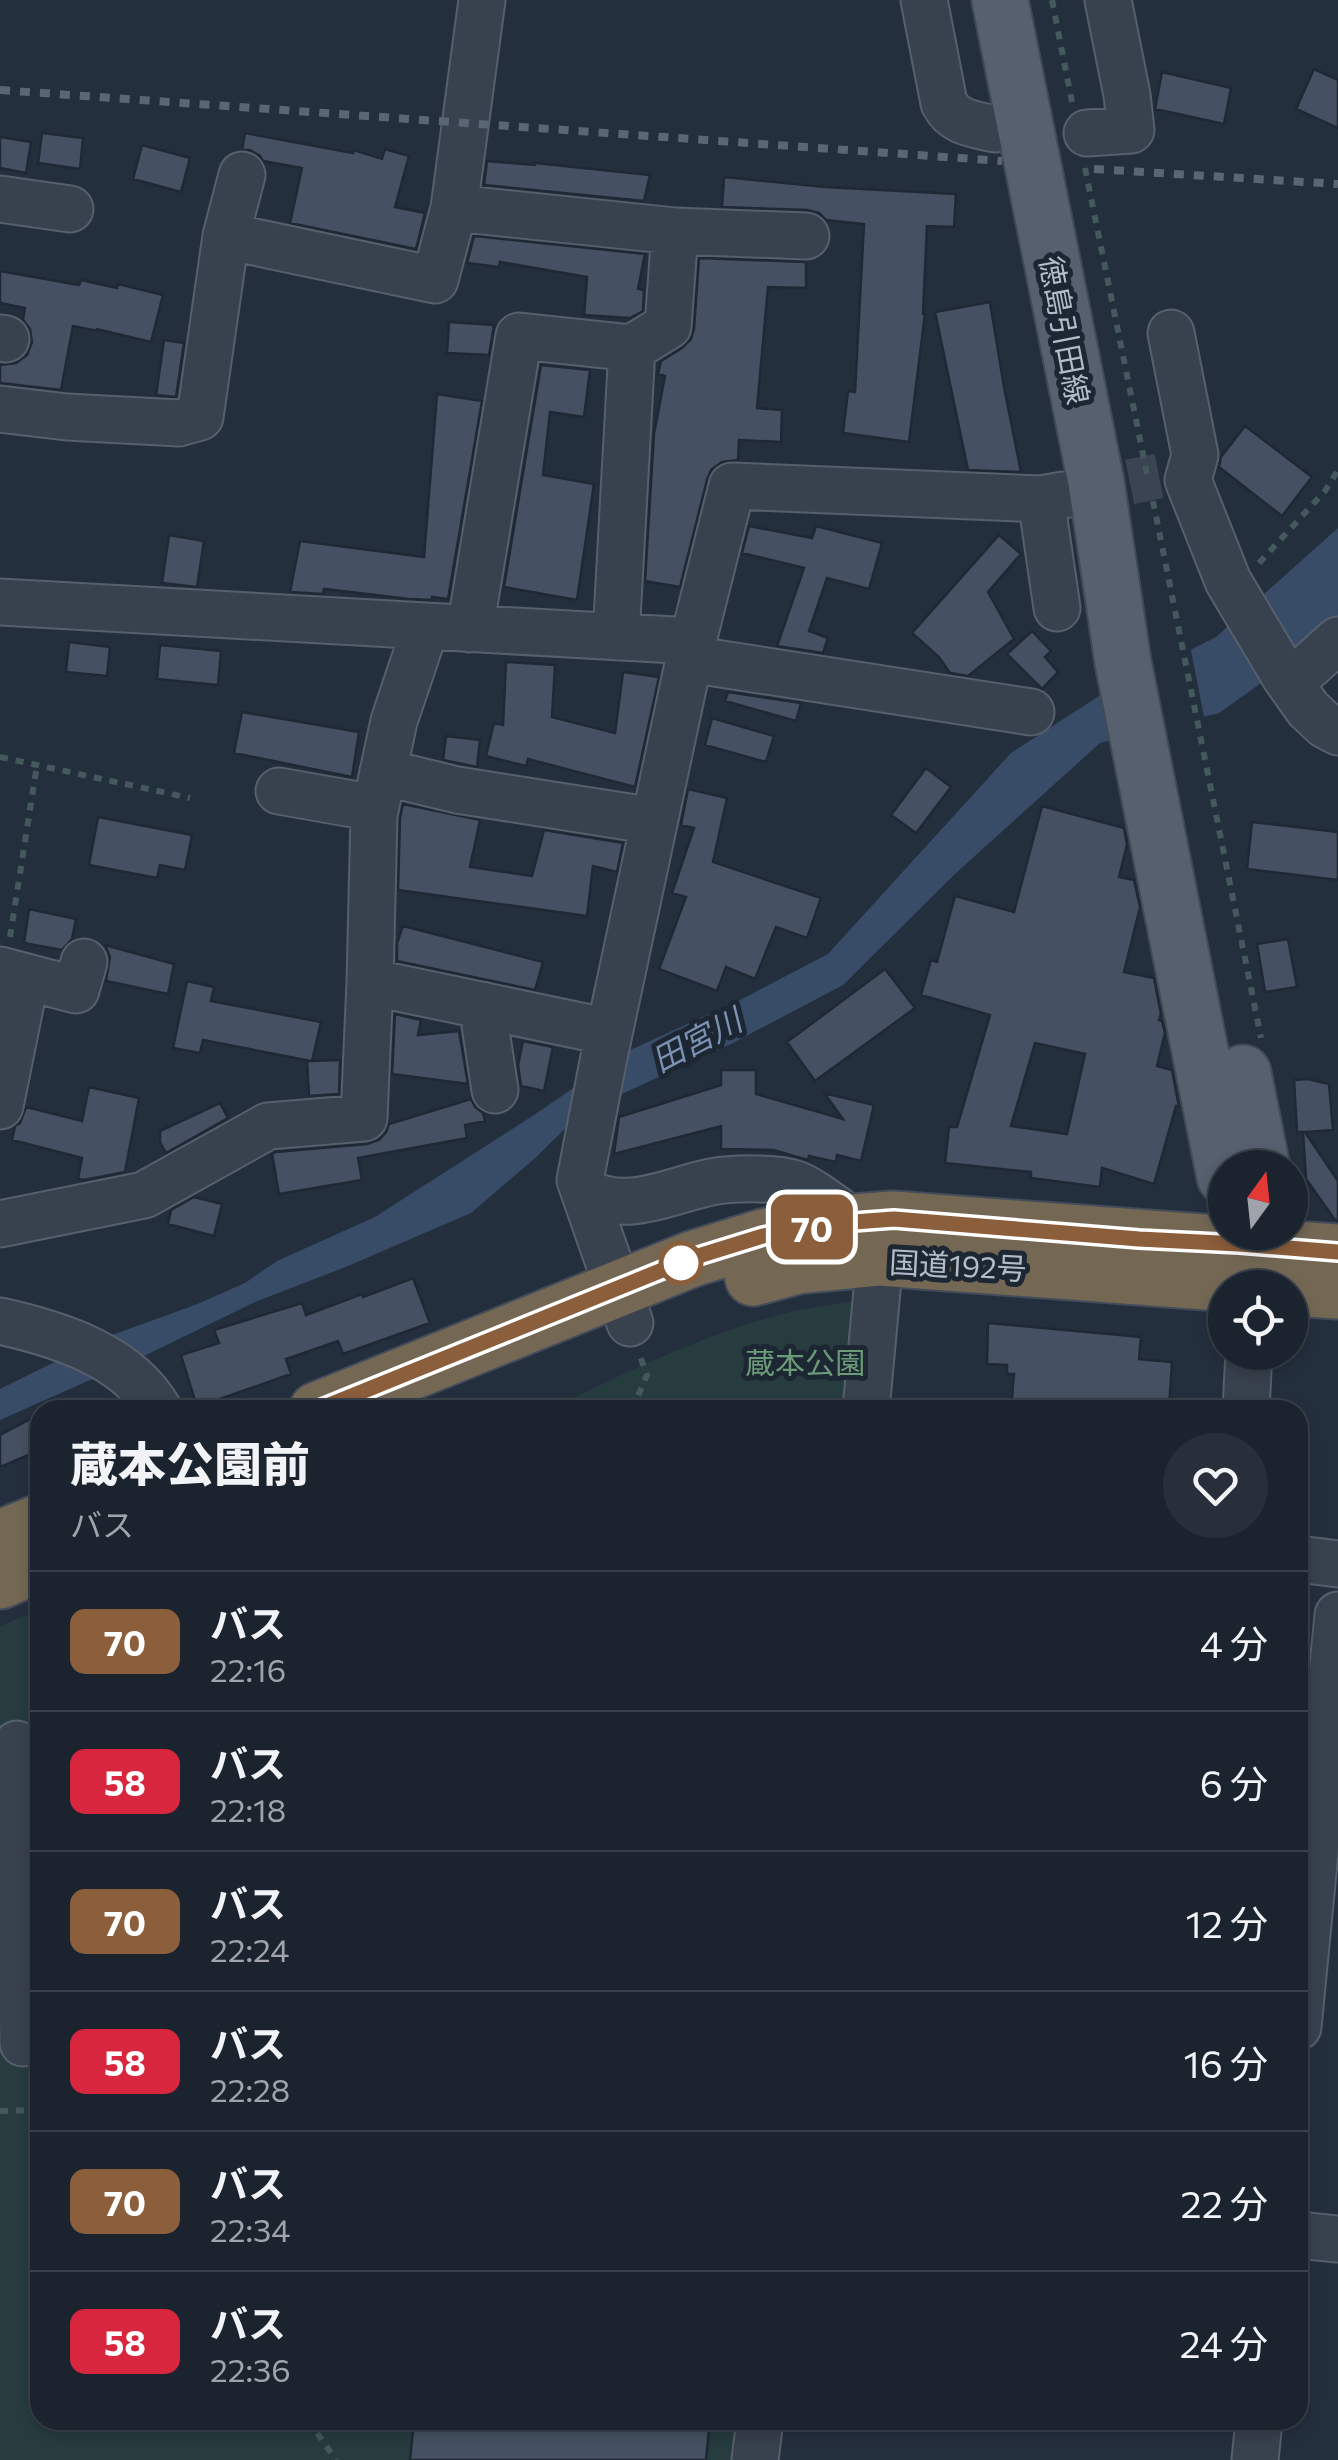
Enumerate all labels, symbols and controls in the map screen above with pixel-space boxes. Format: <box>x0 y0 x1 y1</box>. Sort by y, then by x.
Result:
street label: 徳島引田線 <box>1034 253 1098 407</box>
water label: 田宮川 <box>644 997 750 1079</box>
north arrow <box>1208 1150 1308 1250</box>
map controls <box>1208 1150 1308 1370</box>
line badge: 70 <box>767 1194 857 1260</box>
text: 70 <box>791 1206 833 1249</box>
unlabelled marker <box>660 1242 702 1284</box>
street label: 国道192号 <box>888 1242 1028 1286</box>
button: locate <box>1208 1270 1308 1370</box>
park label: 蔵本公園 <box>745 1343 865 1380</box>
text: 蔵本公園前 <box>70 1433 310 1492</box>
button: heart <box>1163 1433 1268 1538</box>
text: バス <box>70 1504 134 1544</box>
text: バス <box>210 1599 286 1646</box>
text: 4 分 <box>1200 1619 1268 1666</box>
text: 70 <box>104 1620 146 1663</box>
text: 22:16 <box>210 1649 286 1689</box>
text: バス <box>210 1739 286 1786</box>
text: 6 分 <box>1200 1759 1268 1806</box>
text: 58 <box>104 1760 146 1803</box>
text: 22:18 <box>210 1789 286 1829</box>
text: バス <box>210 1879 286 1926</box>
text: 12 分 <box>1185 1899 1268 1946</box>
text: 70 <box>104 1900 146 1943</box>
text: 22:24 <box>210 1929 289 1969</box>
text: バス <box>210 2019 286 2066</box>
text: 16 分 <box>1183 2039 1268 2086</box>
text: 58 <box>104 2040 146 2083</box>
text: 22:28 <box>210 2069 290 2109</box>
text: バス <box>210 2159 286 2206</box>
text: 22 分 <box>1181 2179 1268 2226</box>
text: 70 <box>104 2180 146 2223</box>
text: 22:34 <box>210 2209 291 2249</box>
text: バス <box>210 2299 286 2346</box>
text: 24 分 <box>1180 2319 1268 2366</box>
text: 58 <box>104 2320 146 2363</box>
text: 22:36 <box>210 2349 291 2389</box>

